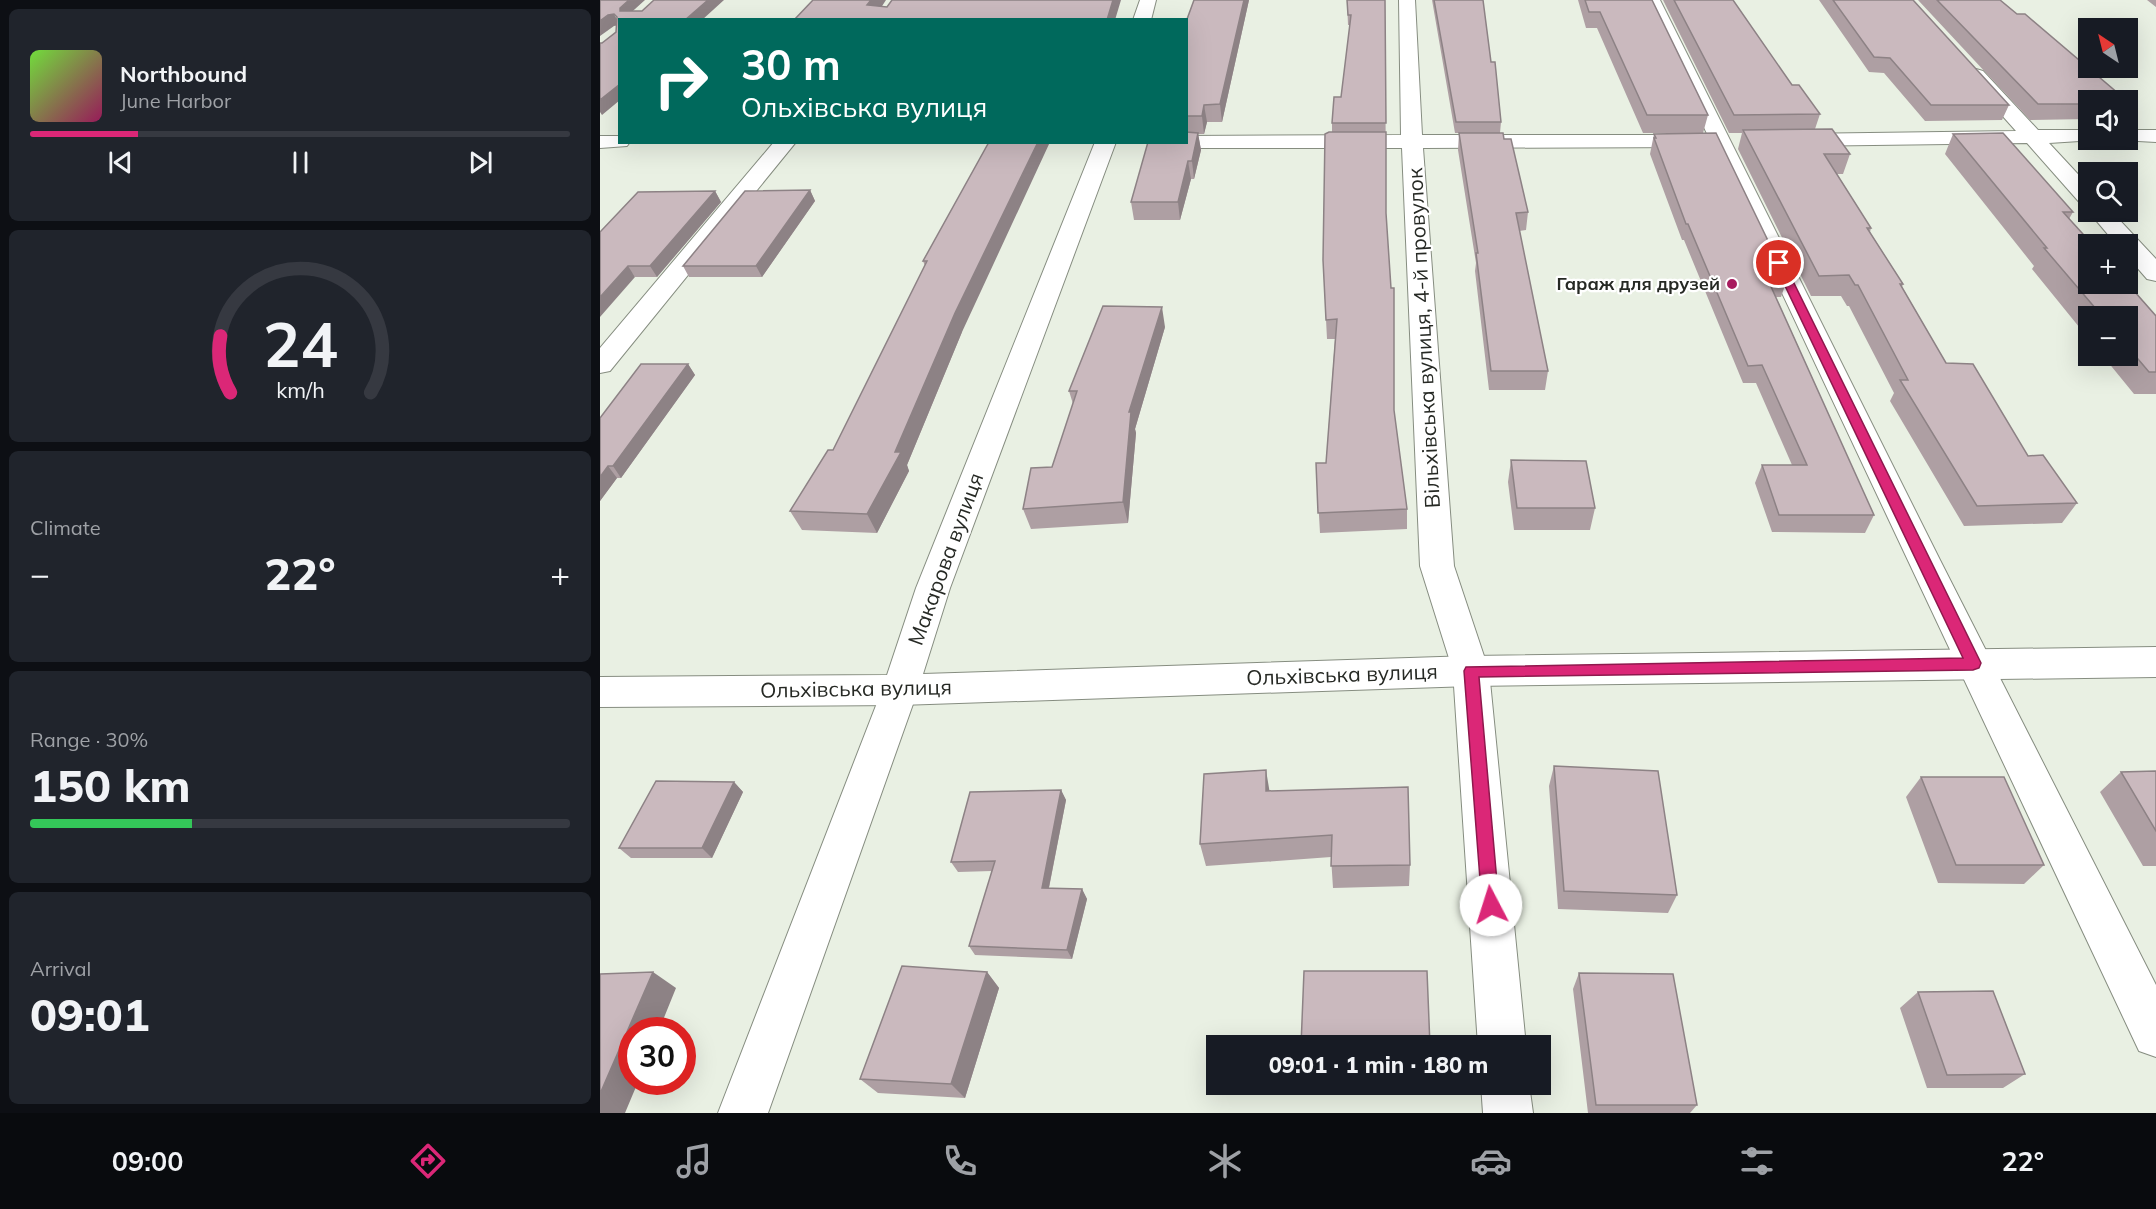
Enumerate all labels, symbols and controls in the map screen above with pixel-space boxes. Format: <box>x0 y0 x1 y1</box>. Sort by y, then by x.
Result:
north arrow <box>2078 18 2138 78</box>
map controls <box>2078 18 2138 366</box>
text: 30 m <box>741 38 841 91</box>
icon: right <box>642 42 720 120</box>
text: Northbound <box>120 60 247 88</box>
text: June Harbor <box>120 88 231 113</box>
text: Ольхівська вулиця <box>741 90 987 124</box>
button: sound <box>2078 90 2138 150</box>
icon: previous <box>104 146 137 179</box>
icon: pause <box>284 146 317 179</box>
icon: next <box>464 146 497 179</box>
button: search <box>2078 162 2138 222</box>
street label: Вільхівська вулиця, 4-й провулок <box>1401 167 1445 509</box>
button: + <box>2078 234 2138 294</box>
pin <box>1753 237 1804 288</box>
icon: arrive <box>1762 246 1795 279</box>
place label: Гараж для друзей <box>1557 272 1720 295</box>
marker: Гараж для друзей <box>1725 277 1739 291</box>
text: 24 <box>263 304 337 383</box>
button: − <box>2078 306 2138 366</box>
text: km/h <box>276 376 324 403</box>
street label: Макарова вулиця <box>902 469 988 648</box>
text: Climate <box>30 515 101 540</box>
text: 22° <box>264 545 336 601</box>
text: − <box>30 553 50 594</box>
text: + <box>550 553 570 594</box>
street label: Ольхівська вулиця <box>1246 658 1438 690</box>
street label: Ольхівська вулиця <box>760 673 952 703</box>
text: Range · 30% <box>30 727 148 752</box>
text: 150 km <box>30 757 191 813</box>
position arrow <box>1459 873 1523 937</box>
text: Arrival <box>30 956 91 981</box>
text: 09:01 <box>30 986 150 1042</box>
speed limit sign: 30 <box>618 1017 696 1095</box>
text: 09:01 · 1 min · 180 m <box>1269 1051 1488 1079</box>
icon: directions <box>407 1140 449 1182</box>
icon: music <box>673 1140 715 1182</box>
icon: phone <box>939 1140 981 1182</box>
icon: climate <box>1204 1140 1246 1182</box>
icon: car <box>1470 1140 1512 1182</box>
icon: filters <box>1736 1140 1778 1182</box>
text: 09:00 <box>112 1144 183 1178</box>
text: 22° <box>2001 1144 2044 1178</box>

